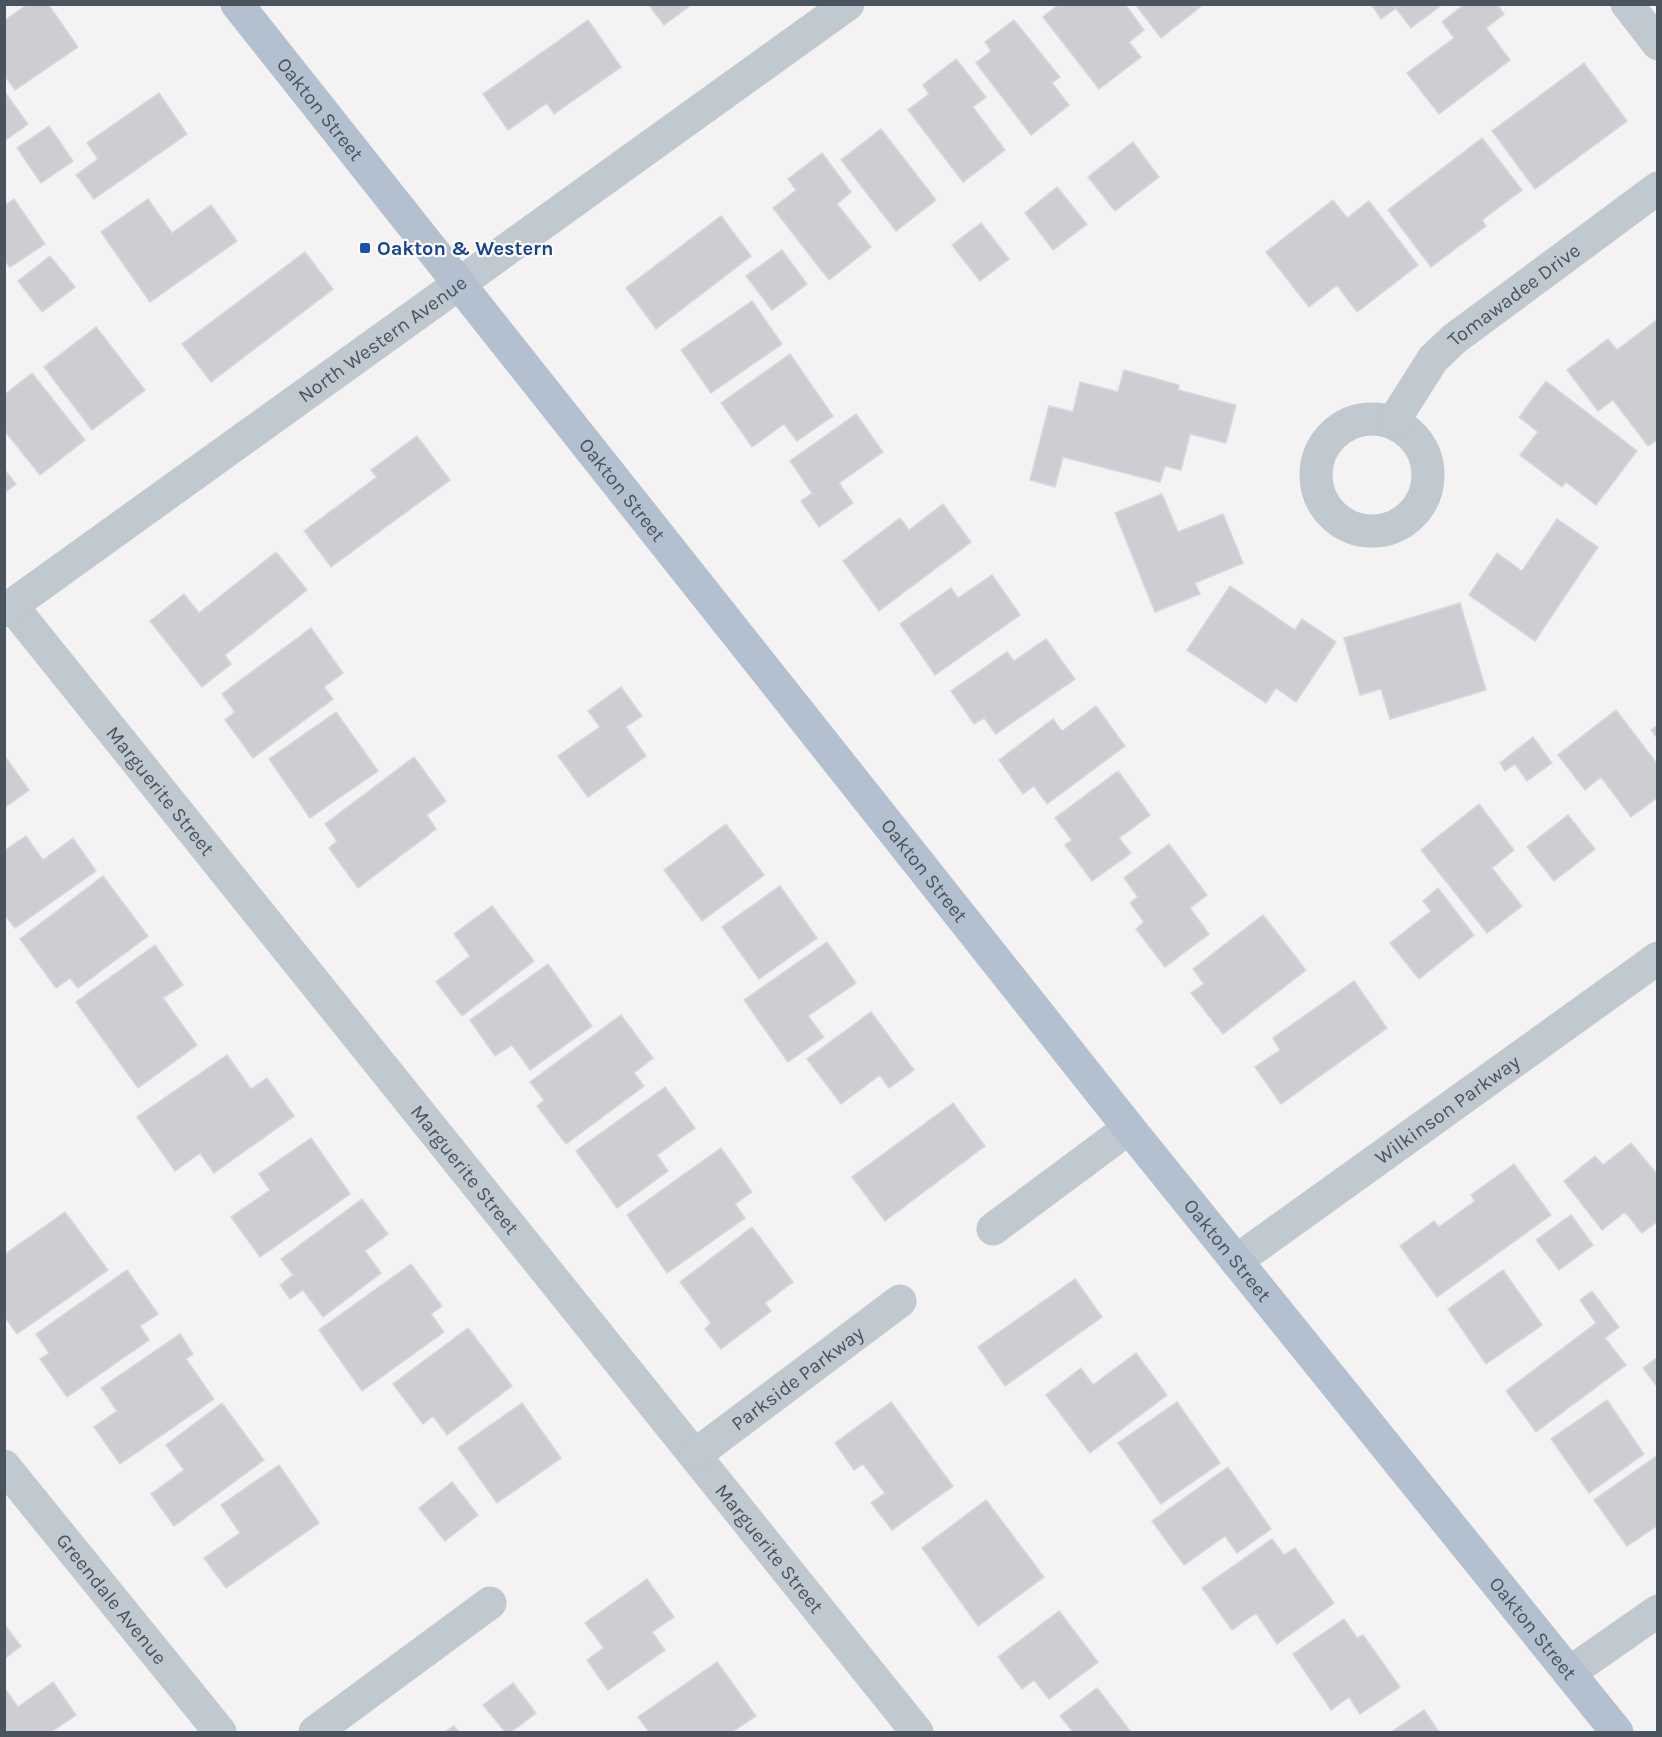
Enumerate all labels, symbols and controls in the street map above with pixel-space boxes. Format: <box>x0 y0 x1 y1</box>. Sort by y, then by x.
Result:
street label: Oakton Street <box>272 53 368 166</box>
place label: Oakton & Western <box>377 237 553 260</box>
street label: Tomawadee Drive <box>1443 239 1585 351</box>
marker: Oakton & Western <box>358 241 372 255</box>
street label: North Western Avenue <box>294 271 471 408</box>
street label: Oakton Street <box>574 434 670 547</box>
street label: Marguerite Street <box>101 722 219 861</box>
street label: Oakton Street <box>876 814 972 927</box>
street label: Wilkinson Parkway <box>1371 1050 1524 1169</box>
street label: Marguerite Street <box>406 1101 524 1240</box>
street label: Oakton Street <box>1179 1194 1276 1307</box>
street label: Parkside Parkway <box>727 1321 868 1436</box>
street label: Marguerite Street <box>710 1479 828 1618</box>
street label: Greendale Avenue <box>51 1529 171 1669</box>
street label: Oakton Street <box>1484 1572 1581 1685</box>

